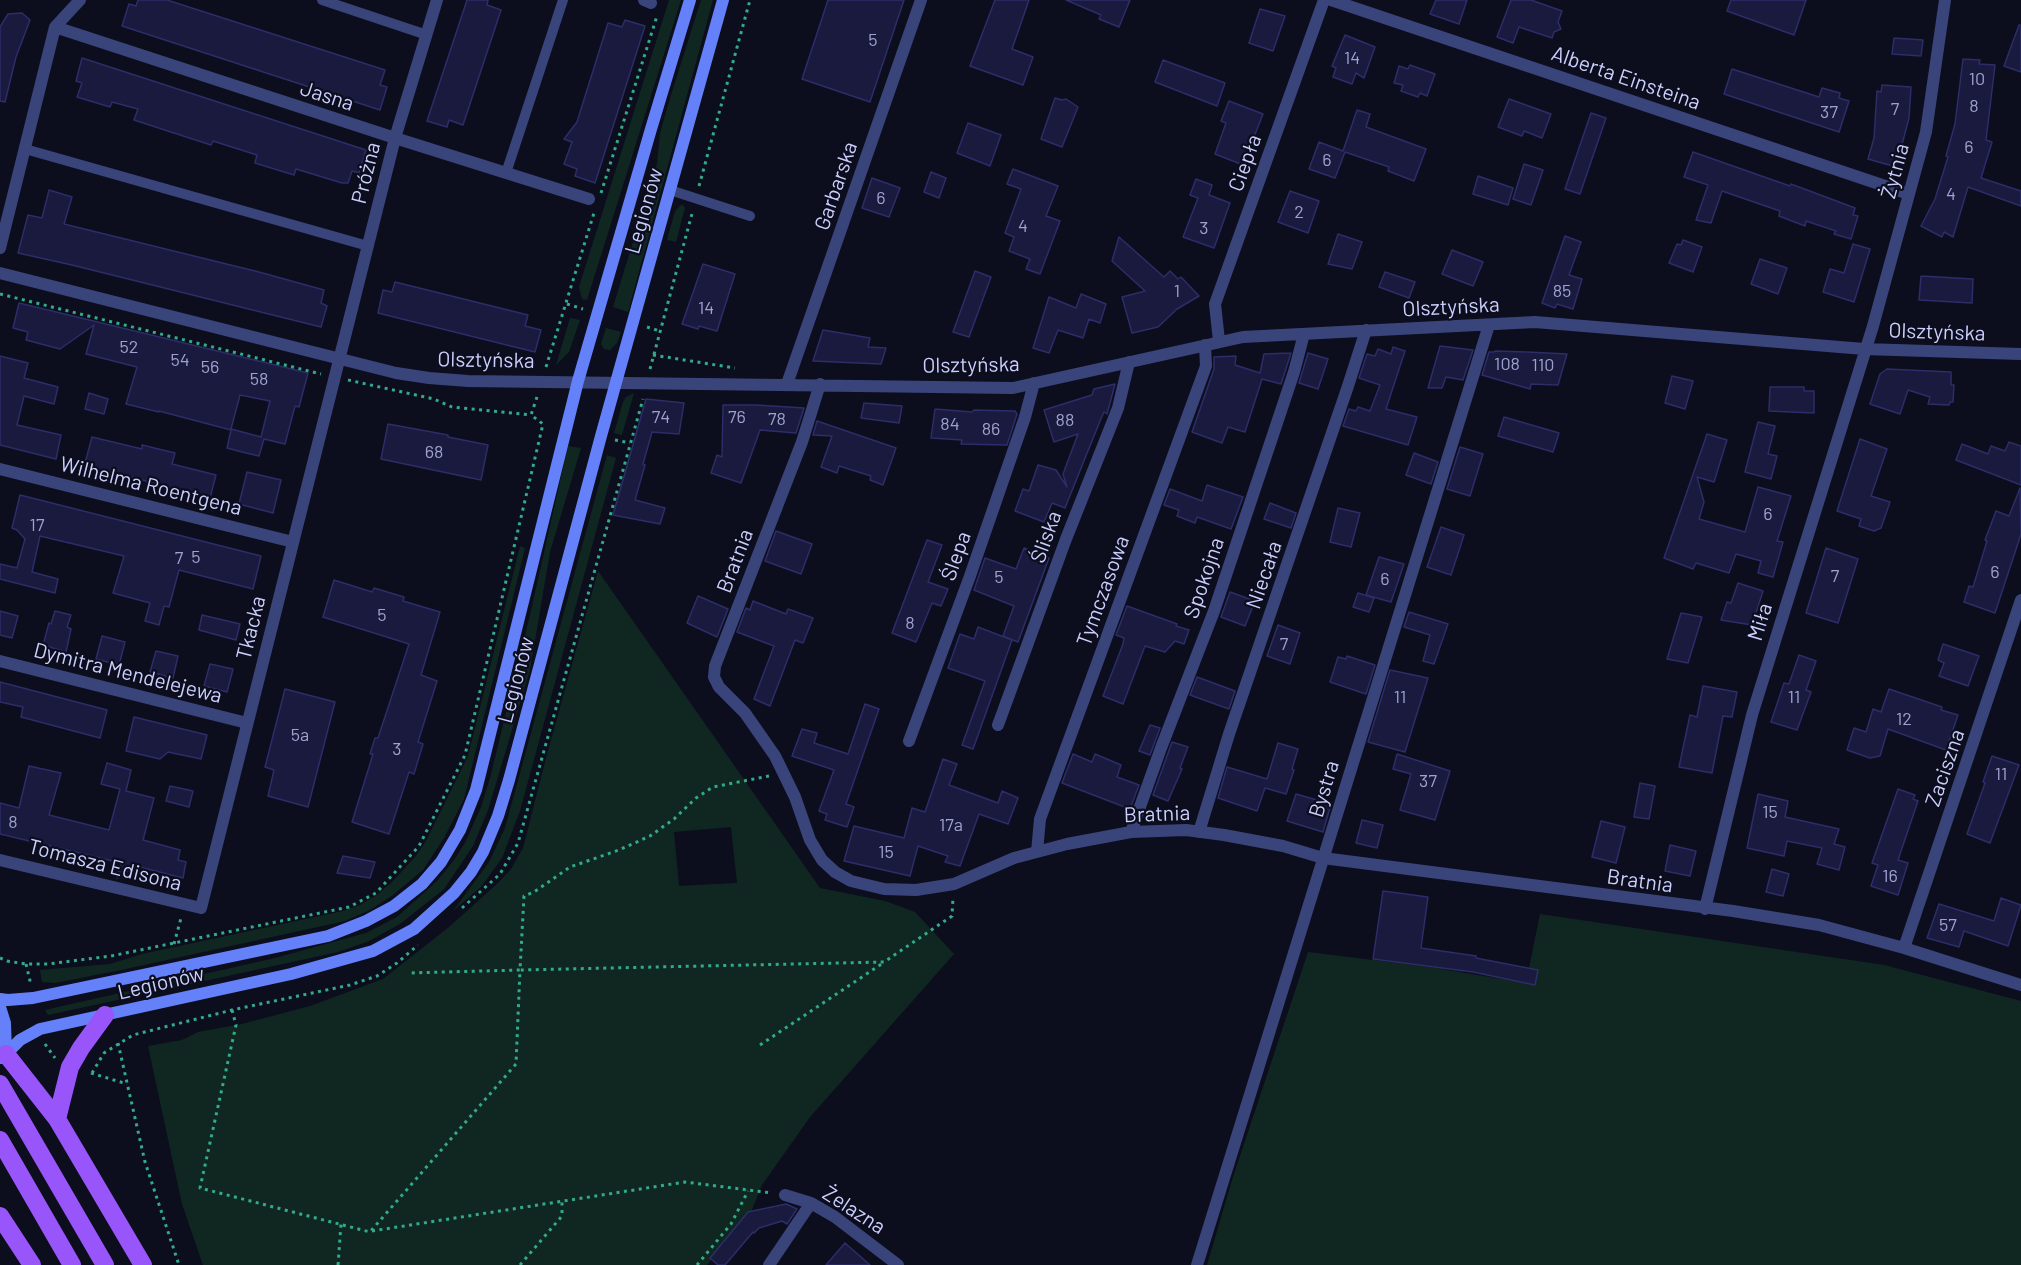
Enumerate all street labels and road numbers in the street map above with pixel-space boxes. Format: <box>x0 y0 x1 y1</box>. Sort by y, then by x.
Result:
street label: Alberta Einsteina <box>1548 41 1704 115</box>
street label: Jasna <box>297 76 357 116</box>
street label: Ciepła <box>1223 131 1267 195</box>
street label: Garbarska <box>809 138 863 234</box>
street label: Próżna <box>346 140 386 206</box>
street label: Żytnia <box>1876 141 1914 201</box>
street label: Legionów <box>620 165 668 257</box>
street label: Olsztyńska <box>1402 292 1500 322</box>
street label: Olsztyńska <box>1888 318 1986 346</box>
street label: Olsztyńska <box>437 347 535 373</box>
street label: Olsztyńska <box>922 352 1020 378</box>
street label: Wilhelma Roentgena <box>57 451 245 521</box>
street label: Śliska <box>1025 508 1067 566</box>
street label: Bratnia <box>711 525 759 597</box>
street label: Ślepa <box>936 528 976 584</box>
street label: Tymczasowa <box>1071 532 1135 650</box>
street label: Spokojna <box>1178 534 1230 622</box>
street label: Niecała <box>1241 538 1287 612</box>
street label: Tkacka <box>231 593 271 663</box>
street label: Miła <box>1742 600 1778 644</box>
street label: Legionów <box>492 634 540 726</box>
street label: Dymitra Mendelejewa <box>31 637 225 709</box>
street label: Zaciszna <box>1920 726 1970 810</box>
street label: Bystra <box>1303 758 1345 820</box>
street label: Bratnia <box>1123 800 1191 828</box>
street label: Tomasza Edisona <box>26 834 184 896</box>
street label: Bratnia <box>1605 864 1675 898</box>
street label: Legionów <box>115 961 207 1005</box>
street label: Żelazna <box>818 1180 890 1240</box>

